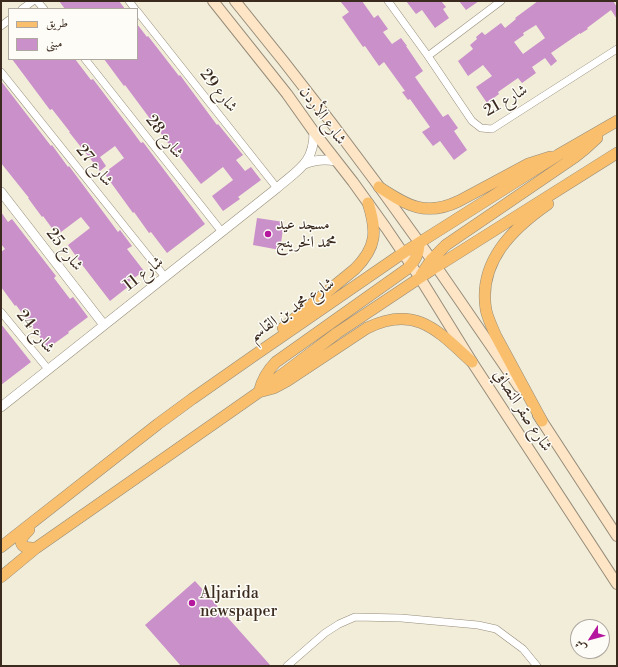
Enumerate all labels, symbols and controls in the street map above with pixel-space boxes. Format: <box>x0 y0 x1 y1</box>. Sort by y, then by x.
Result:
legend <box>8 8 138 60</box>
text: طريق <box>46 16 68 31</box>
text: مبنى <box>46 36 62 51</box>
street label: شارع 29 <box>195 65 241 117</box>
street label: شارع 21 <box>481 81 531 121</box>
street label: شارع الأردن <box>294 83 350 149</box>
street label: شارع 28 <box>141 111 187 163</box>
street label: شارع 27 <box>71 141 117 191</box>
place label: مسجد عيد محمد الخرينج <box>276 215 337 253</box>
street label: شارع 25 <box>41 225 87 275</box>
marker: مسجد عيد محمد الخرينج <box>263 229 273 239</box>
street label: شارع 11 <box>120 252 168 296</box>
street label: شارع محمد بن القاسم <box>245 274 339 346</box>
street label: شارع 24 <box>12 307 58 357</box>
street label: شارع صقر النصافي <box>488 366 556 456</box>
place label: Aljarida newspaper <box>200 584 277 622</box>
marker: Aljarida newspaper <box>187 598 197 608</box>
north arrow <box>570 619 610 659</box>
text: ش <box>572 637 590 654</box>

